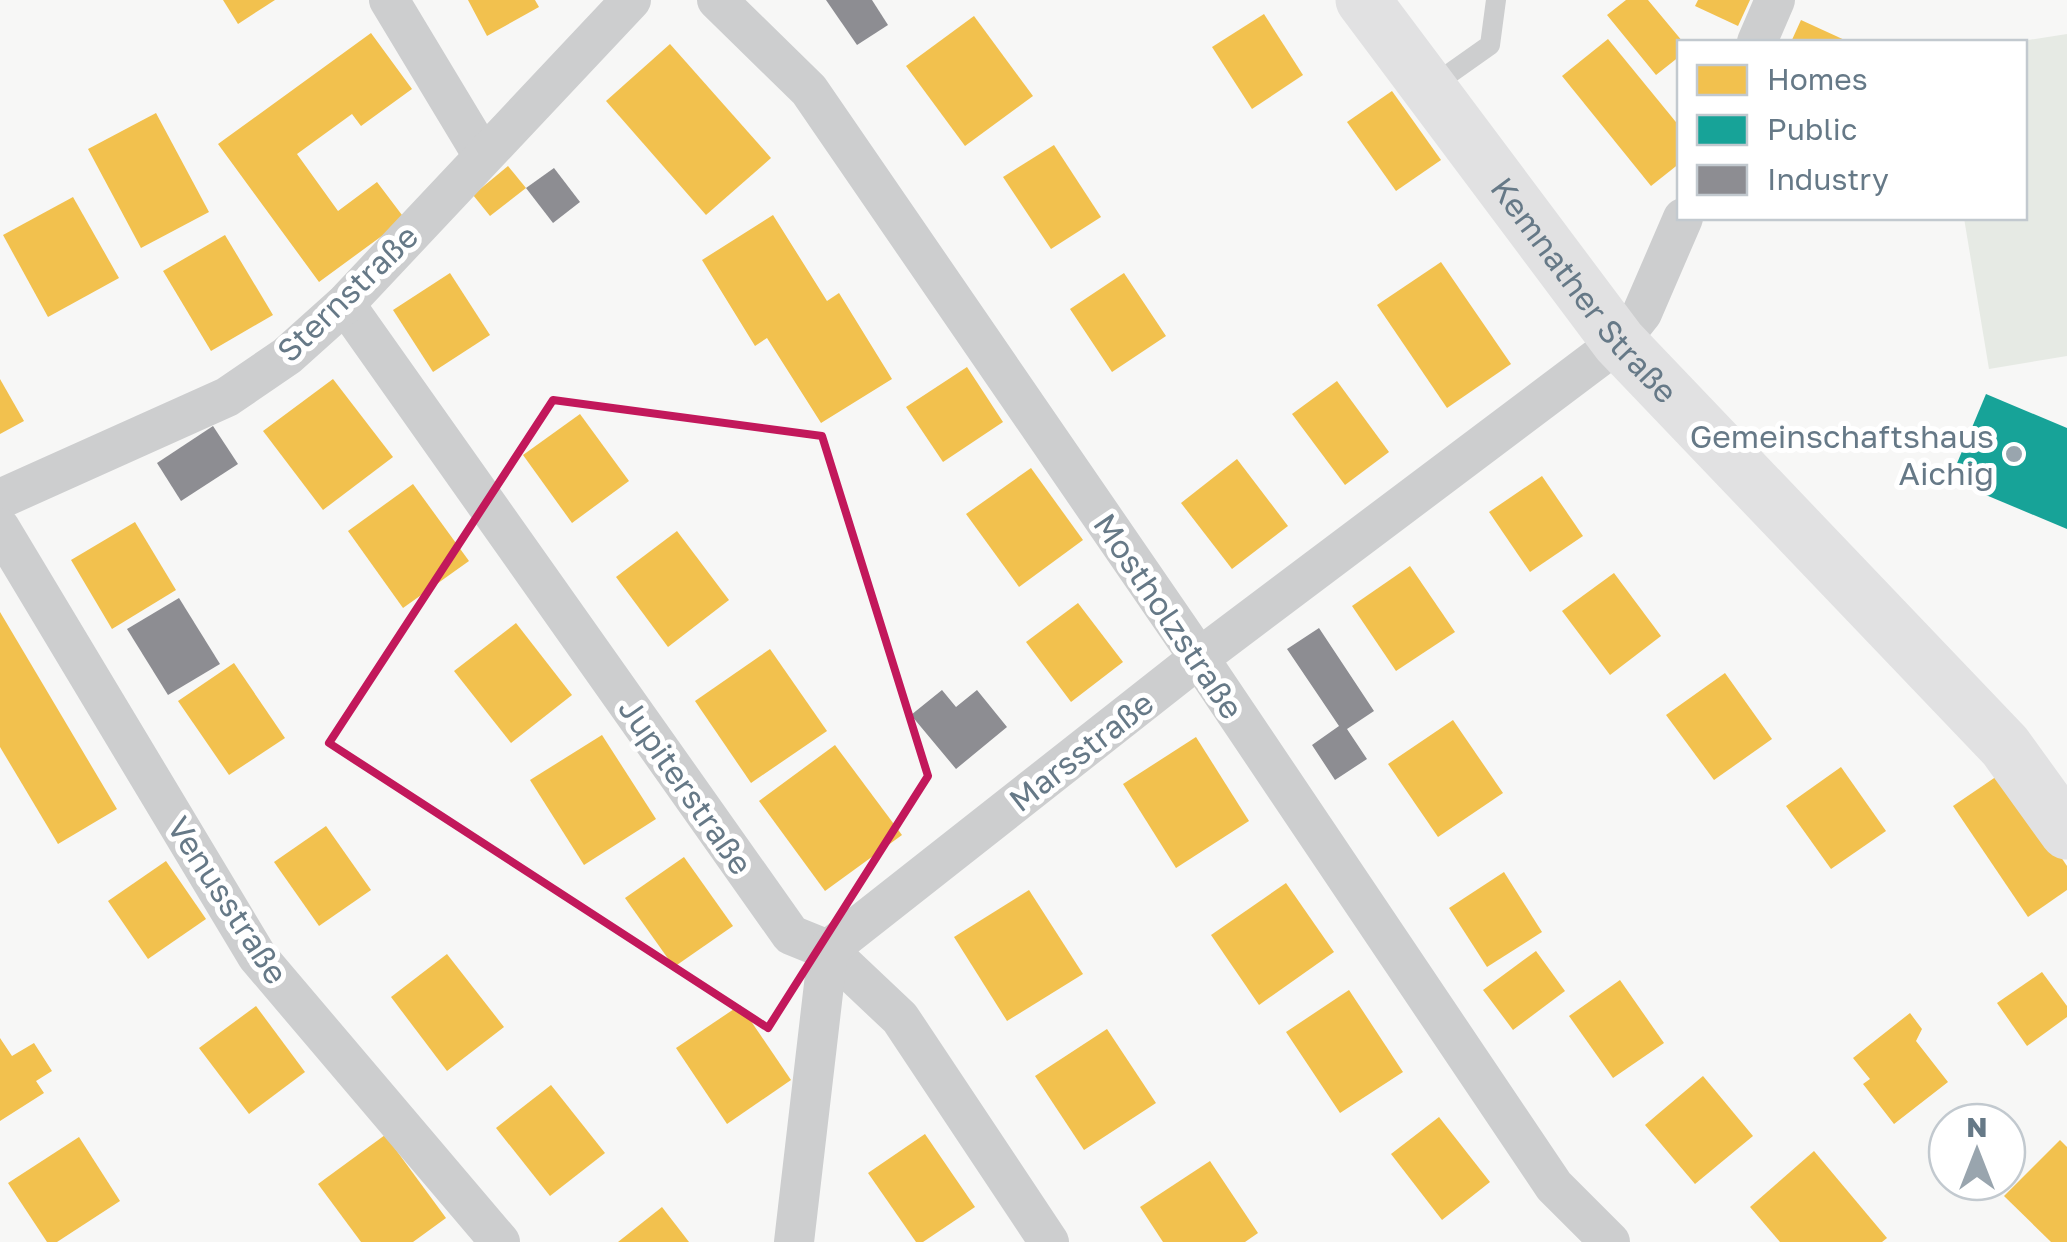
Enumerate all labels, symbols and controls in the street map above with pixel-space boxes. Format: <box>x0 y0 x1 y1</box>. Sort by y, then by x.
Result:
legend <box>1677 40 2027 220</box>
text: Homes <box>1767 61 1868 97</box>
text: Public <box>1767 111 1857 147</box>
text: Industry <box>1767 161 1889 197</box>
street label: Kemnather Straße <box>1483 170 1686 410</box>
street label: Sternstraße <box>269 217 425 369</box>
place label: Gemeinschaftshaus Aichig <box>1690 417 1994 492</box>
marker: Gemeinschaftshaus Aichig <box>2003 443 2025 465</box>
street label: Mostholzstraße <box>1086 506 1252 726</box>
street label: Marsstraße <box>1001 683 1161 819</box>
street label: Jupiterstraße <box>611 691 761 881</box>
street label: Venusstraße <box>160 809 296 991</box>
north arrow <box>1927 1102 2027 1202</box>
text: N <box>1966 1110 1988 1143</box>

